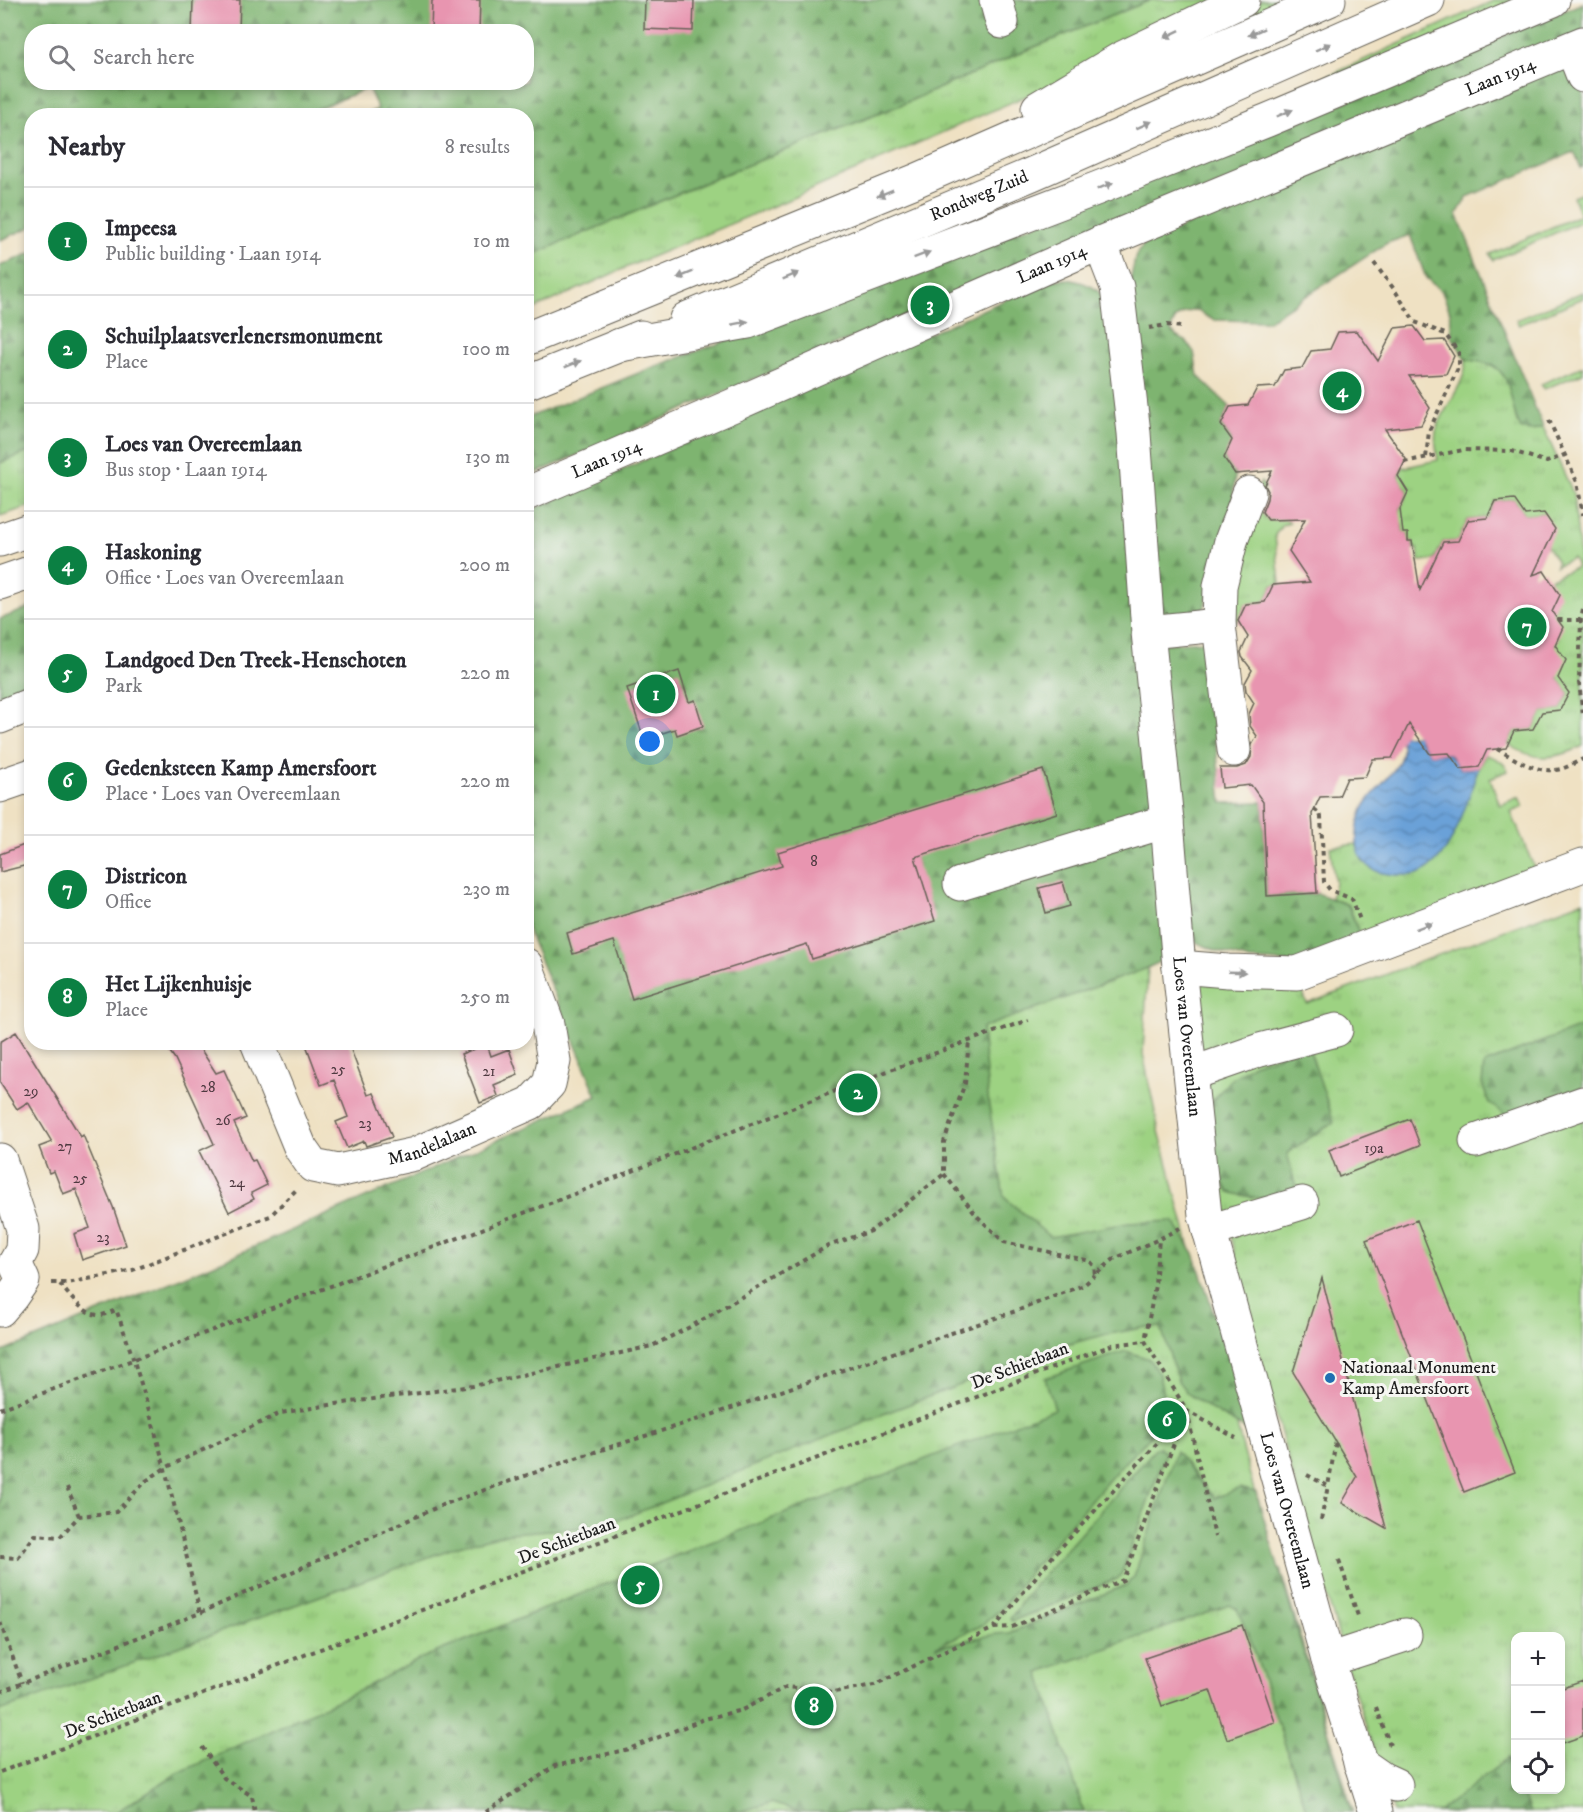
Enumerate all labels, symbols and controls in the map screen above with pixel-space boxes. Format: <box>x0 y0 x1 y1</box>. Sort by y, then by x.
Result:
search box <box>24 24 534 90</box>
one-way arrow <box>1247 27 1265 37</box>
one-way arrow <box>1163 30 1180 39</box>
icon: search <box>45 41 78 74</box>
one-way arrow <box>1314 41 1332 51</box>
text: Search here <box>93 44 195 71</box>
street label: Laan 1914 <box>1462 53 1540 101</box>
one-way arrow <box>1277 108 1295 118</box>
one-way arrow <box>1136 120 1154 130</box>
text: Nearby <box>48 131 125 164</box>
text: 8 results <box>445 135 510 160</box>
street label: Rondweg Zuid <box>927 166 1032 226</box>
one-way arrow <box>1096 180 1114 190</box>
one-way arrow <box>876 189 894 198</box>
text: Impeesa <box>105 215 177 242</box>
text: 1 <box>64 229 71 254</box>
text: 10 m <box>473 229 510 254</box>
street label: Laan 1914 <box>1014 239 1091 289</box>
text: Public building · Laan 1914 <box>105 242 321 267</box>
one-way arrow <box>914 250 932 260</box>
one-way arrow <box>676 271 694 280</box>
one-way arrow <box>782 271 800 280</box>
pin: 3 <box>910 282 950 328</box>
one-way arrow <box>730 318 749 327</box>
text: Schuilplaatsverlenersmonument <box>105 323 383 350</box>
text: 2 <box>63 337 72 362</box>
text: 100 m <box>462 337 510 362</box>
text: Place <box>105 350 148 375</box>
one-way arrow <box>565 359 583 369</box>
pin: 4 <box>1322 368 1362 414</box>
text: Loes van Overeemlaan <box>105 431 302 458</box>
street label: Laan 1914 <box>569 434 646 484</box>
text: 3 <box>64 445 71 470</box>
text: 130 m <box>465 445 510 470</box>
text: Bus stop · Laan 1914 <box>105 458 267 483</box>
text: Haskoning <box>105 539 201 566</box>
text: 4 <box>62 553 73 578</box>
text: 200 m <box>459 553 510 578</box>
text: Office · Loes van Overeemlaan <box>105 566 344 591</box>
pin: 7 <box>1508 604 1546 650</box>
text: Landgoed Den Treek-Henschoten <box>105 647 407 674</box>
text: 5 <box>63 661 72 686</box>
text: 220 m <box>460 661 510 686</box>
pin: 1 <box>636 672 676 716</box>
text: Park <box>105 674 142 699</box>
your location <box>635 727 664 756</box>
text: Gedenksteen Kamp Amersfoort <box>105 755 376 782</box>
text: 6 <box>62 769 73 794</box>
text: 220 m <box>460 769 510 794</box>
text: Place · Loes van Overeemlaan <box>105 782 340 807</box>
house number: 8 <box>810 852 818 871</box>
text: Districon <box>105 863 187 890</box>
text: 7 <box>62 877 73 902</box>
text: 230 m <box>463 877 510 902</box>
text: Office <box>105 890 152 915</box>
one-way arrow <box>1415 921 1433 930</box>
street label: Loes van Overeemlaan <box>1167 955 1206 1118</box>
one-way arrow <box>1228 967 1247 976</box>
text: Het Lijkenhuisje <box>105 971 252 998</box>
text: 8 <box>62 985 73 1010</box>
text: 250 m <box>460 985 510 1010</box>
text: Place <box>105 998 148 1023</box>
house number: 25 <box>331 1060 346 1079</box>
house number: 21 <box>483 1062 495 1081</box>
pin: 2 <box>838 1070 878 1116</box>
house number: 28 <box>201 1078 215 1097</box>
house number: 29 <box>24 1082 38 1101</box>
house number: 26 <box>215 1111 232 1130</box>
house number: 23 <box>359 1114 371 1133</box>
street label: Mandelalaan <box>386 1117 480 1171</box>
house number: 27 <box>58 1137 73 1156</box>
house number: 19a <box>1364 1139 1384 1158</box>
house number: 25 <box>73 1169 88 1188</box>
house number: 24 <box>229 1173 245 1192</box>
house number: 23 <box>97 1228 109 1247</box>
street label: De Schietbaan <box>968 1337 1072 1395</box>
place label: Nationaal Monument Kamp Amersfoort <box>1342 1357 1496 1400</box>
marker: Nationaal Monument Kamp Amersfoort <box>1323 1371 1337 1385</box>
pin: 6 <box>1148 1398 1186 1442</box>
street label: Loes van Overeemlaan <box>1255 1430 1319 1592</box>
street label: De Schietbaan <box>515 1512 619 1570</box>
pin: 5 <box>620 1562 660 1608</box>
map controls <box>1511 1632 1565 1794</box>
button: + <box>1511 1632 1565 1686</box>
pin: 8 <box>794 1684 834 1728</box>
street label: De Schietbaan <box>61 1686 165 1744</box>
button: − <box>1511 1686 1565 1740</box>
button: locate <box>1511 1740 1565 1794</box>

